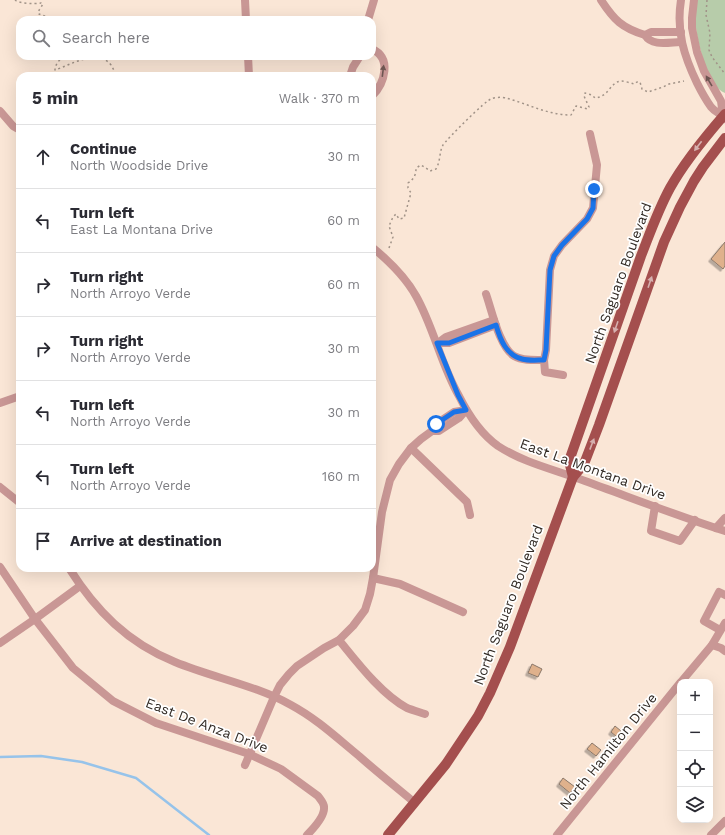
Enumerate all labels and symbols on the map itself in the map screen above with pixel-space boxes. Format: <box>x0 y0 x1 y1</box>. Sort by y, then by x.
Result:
one-way arrow <box>380 65 387 77</box>
one-way arrow <box>706 75 712 87</box>
one-way arrow <box>694 141 702 151</box>
route end <box>585 180 603 198</box>
street label: North Saguaro Boulevard <box>581 200 655 366</box>
one-way arrow <box>647 275 653 287</box>
one-way arrow <box>613 322 619 334</box>
route start <box>427 415 445 433</box>
street label: East La Montana Drive <box>518 435 668 503</box>
one-way arrow <box>590 437 596 449</box>
street label: North Saguaro Boulevard <box>470 523 546 687</box>
street label: North Hamilton Drive <box>556 690 660 812</box>
street label: East De Anza Drive <box>144 694 270 756</box>

